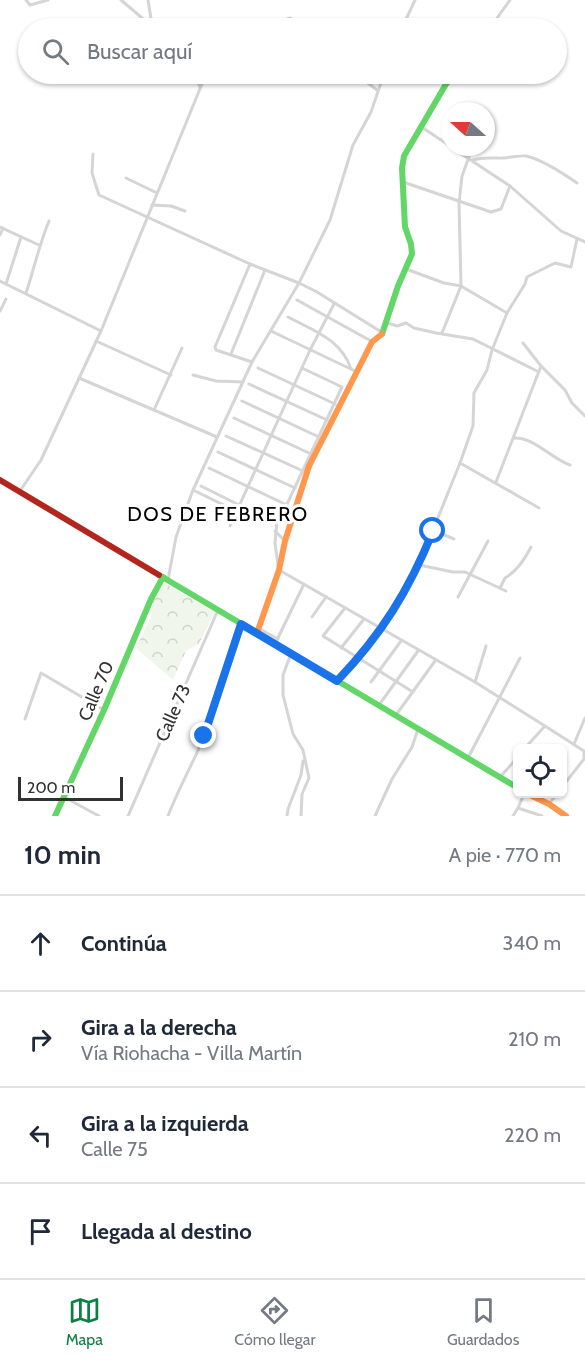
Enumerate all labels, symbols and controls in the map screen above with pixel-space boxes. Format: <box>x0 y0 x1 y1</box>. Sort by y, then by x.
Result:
search box <box>18 18 567 84</box>
icon: search <box>39 35 72 68</box>
text: Buscar aquí <box>87 38 192 65</box>
north arrow <box>441 102 495 156</box>
district label: DOS DE FEBRERO <box>127 502 309 526</box>
route start <box>419 517 445 543</box>
street label: Calle 70 <box>74 658 118 724</box>
street label: Calle 73 <box>151 681 195 745</box>
route end <box>190 722 216 748</box>
map controls <box>513 744 567 798</box>
button: locate <box>513 744 567 798</box>
scale bar <box>18 774 123 802</box>
text: 200 m <box>27 778 75 797</box>
text: 10 min <box>24 839 101 871</box>
text: A pie · 770 m <box>449 843 561 867</box>
icon: ahead <box>24 927 57 960</box>
text: Continúa <box>81 930 167 957</box>
text: 340 m <box>503 931 561 955</box>
text: Gira a la derecha <box>81 1014 237 1041</box>
icon: right <box>24 1023 57 1056</box>
text: 210 m <box>508 1027 561 1051</box>
text: Vía Riohacha - Villa Martín <box>81 1041 302 1065</box>
text: Gira a la izquierda <box>81 1110 249 1137</box>
icon: left <box>24 1119 57 1152</box>
text: 220 m <box>504 1123 561 1147</box>
text: Calle 75 <box>81 1137 148 1161</box>
icon: arrive <box>24 1215 57 1248</box>
text: Llegada al destino <box>81 1218 252 1245</box>
tab: Mapa <box>66 1294 103 1349</box>
tab: Cómo llegar <box>234 1294 315 1349</box>
tab: Guardados <box>447 1294 519 1349</box>

